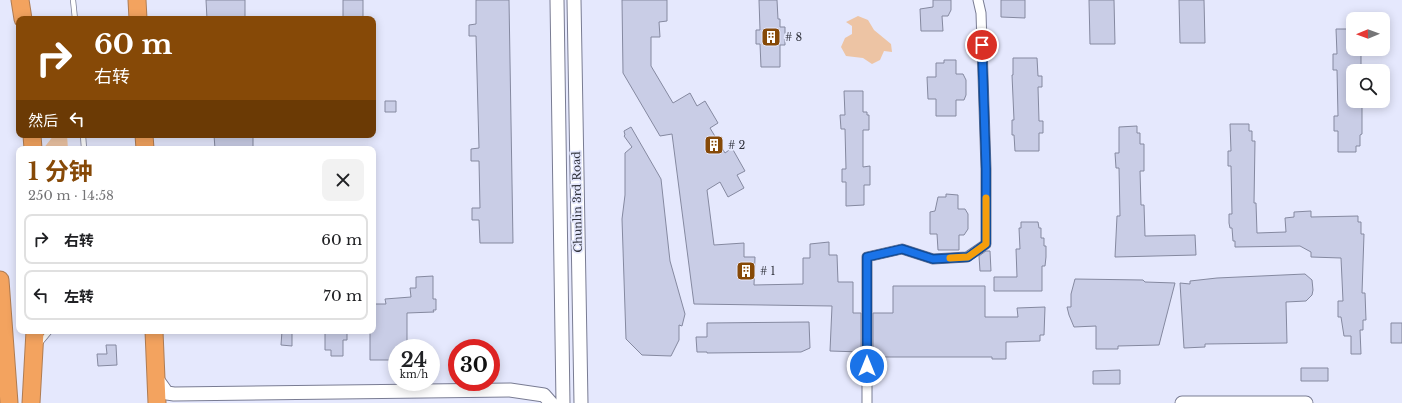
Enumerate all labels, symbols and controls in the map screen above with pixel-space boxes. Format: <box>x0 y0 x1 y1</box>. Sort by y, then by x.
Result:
north arrow <box>1346 12 1390 56</box>
map controls <box>1346 12 1390 108</box>
building icon: # 8 <box>760 26 782 48</box>
text: 60 m <box>94 27 172 62</box>
pin <box>965 28 999 62</box>
place label: # 8 <box>785 30 802 44</box>
icon: right <box>28 32 80 84</box>
icon: arrive <box>971 34 993 56</box>
button: search <box>1346 64 1390 108</box>
text: 右转 <box>94 66 130 88</box>
icon: left <box>66 108 88 130</box>
text: 然后 <box>28 111 58 130</box>
building icon: # 2 <box>703 134 725 156</box>
place label: # 2 <box>728 138 745 152</box>
street label: Chunlin 3rd Road <box>569 151 585 253</box>
text: 1 分钟 <box>28 157 93 186</box>
button: close <box>322 159 364 201</box>
text: 250 m · 14:58 <box>28 187 114 204</box>
icon: right <box>30 228 52 250</box>
text: 60 m <box>321 230 362 249</box>
text: 右转 <box>64 231 94 250</box>
building icon: # 1 <box>735 260 757 282</box>
place label: # 1 <box>760 264 775 278</box>
icon: left <box>30 284 52 306</box>
text: 70 m <box>323 286 362 305</box>
text: 左转 <box>64 287 94 306</box>
speed limit sign: 30 <box>448 339 500 391</box>
position arrow <box>846 345 888 387</box>
text: 24 <box>401 348 427 372</box>
text: km/h <box>400 368 428 381</box>

